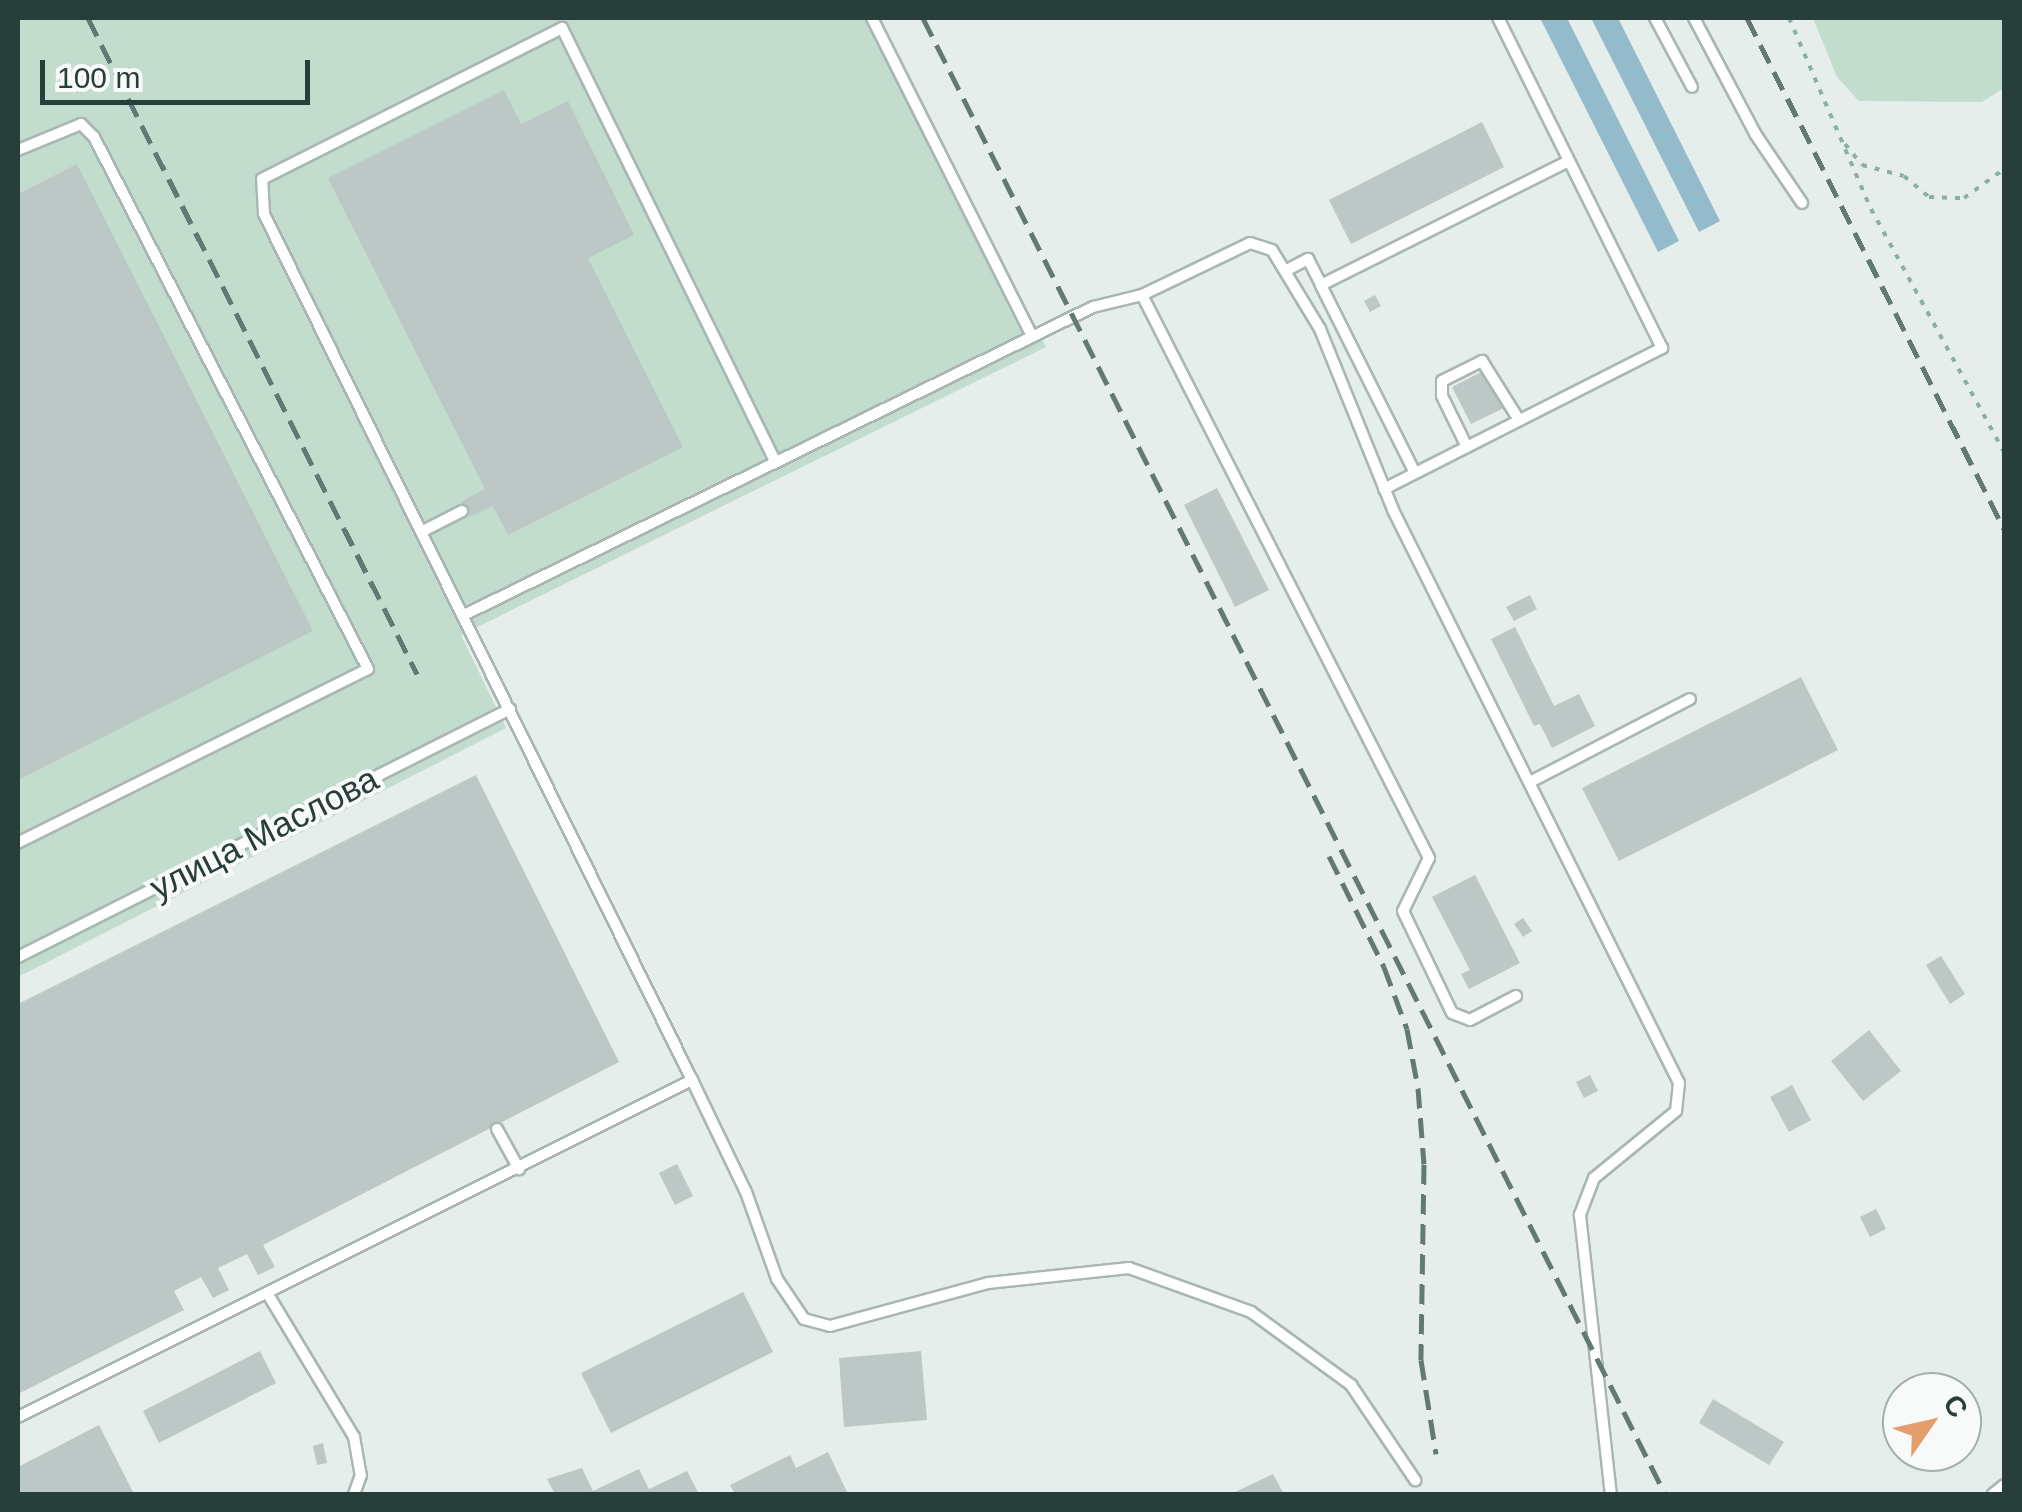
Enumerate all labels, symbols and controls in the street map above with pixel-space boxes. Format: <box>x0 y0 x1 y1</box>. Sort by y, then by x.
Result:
scale bar <box>45 40 315 102</box>
text: 100 m <box>57 61 140 94</box>
street label: улица Маслова <box>143 757 385 909</box>
north arrow <box>1882 1372 1982 1472</box>
text: С <box>1937 1389 1974 1423</box>

